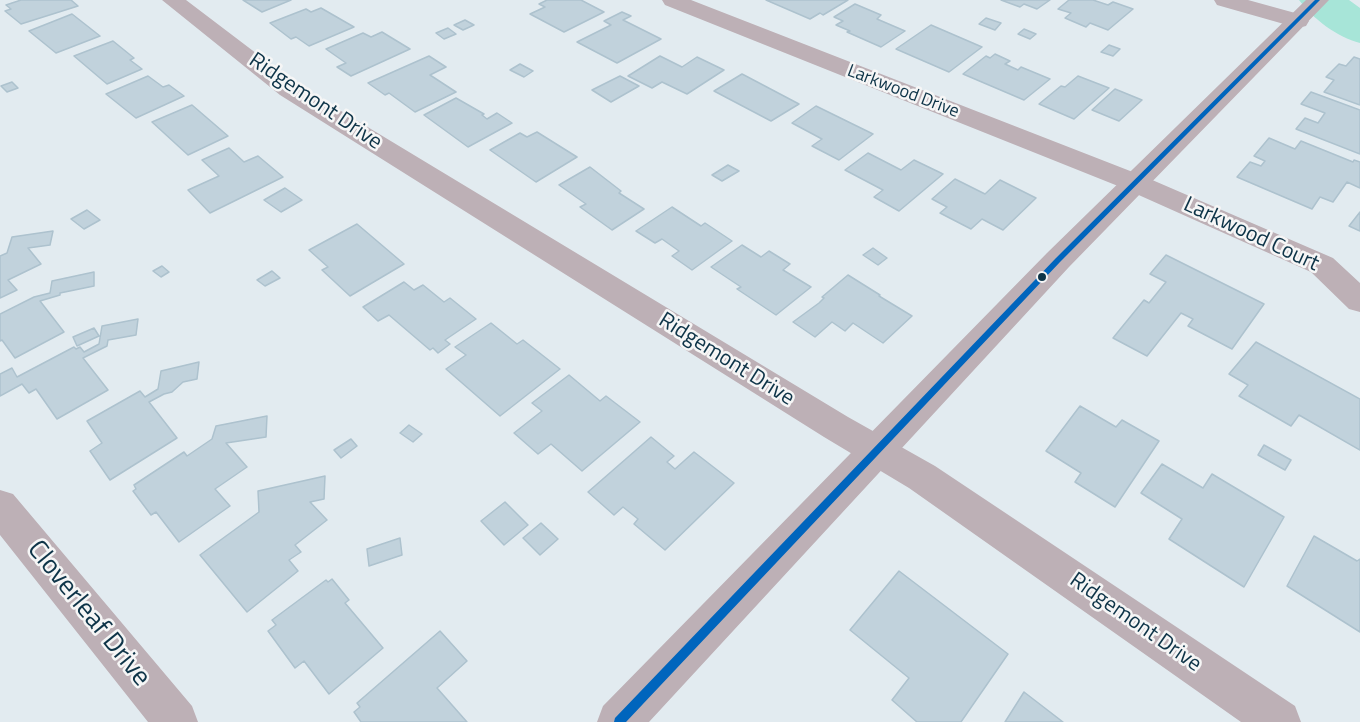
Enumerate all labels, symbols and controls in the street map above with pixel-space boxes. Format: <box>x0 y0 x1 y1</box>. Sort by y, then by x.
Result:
street label: Ridgemont Drive <box>243 48 387 156</box>
street label: Larkwood Drive <box>844 61 962 123</box>
street label: Larkwood Court <box>1179 192 1323 278</box>
unlabelled marker <box>1036 271 1048 283</box>
street label: Ridgemont Drive <box>653 308 799 412</box>
street label: Cloverleaf Drive <box>19 535 157 693</box>
street label: Ridgemont Drive <box>1064 568 1206 678</box>

